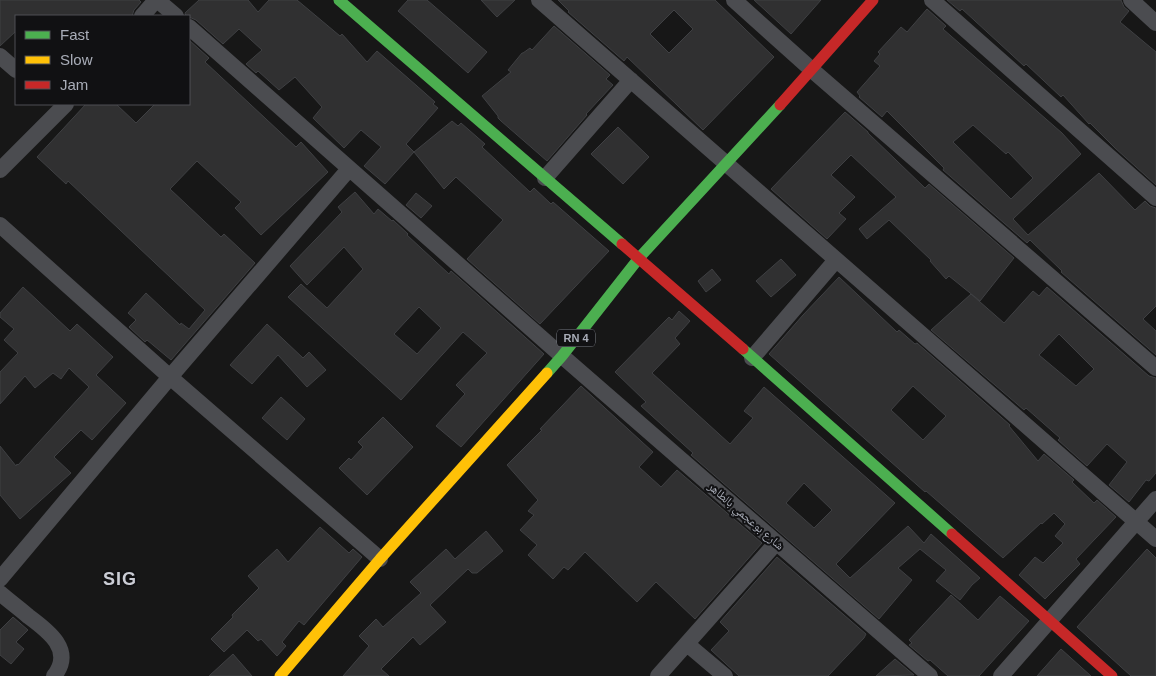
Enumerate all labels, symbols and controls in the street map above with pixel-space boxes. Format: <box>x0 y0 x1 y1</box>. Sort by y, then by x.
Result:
legend <box>15 15 190 105</box>
text: Fast <box>60 26 90 43</box>
text: Slow <box>60 51 93 68</box>
text: Jam <box>60 76 88 93</box>
road number: RN 4 <box>557 329 595 346</box>
street label: شارع بوعجمي بالطاهر <box>702 479 787 555</box>
district label: SIG <box>103 569 137 589</box>

